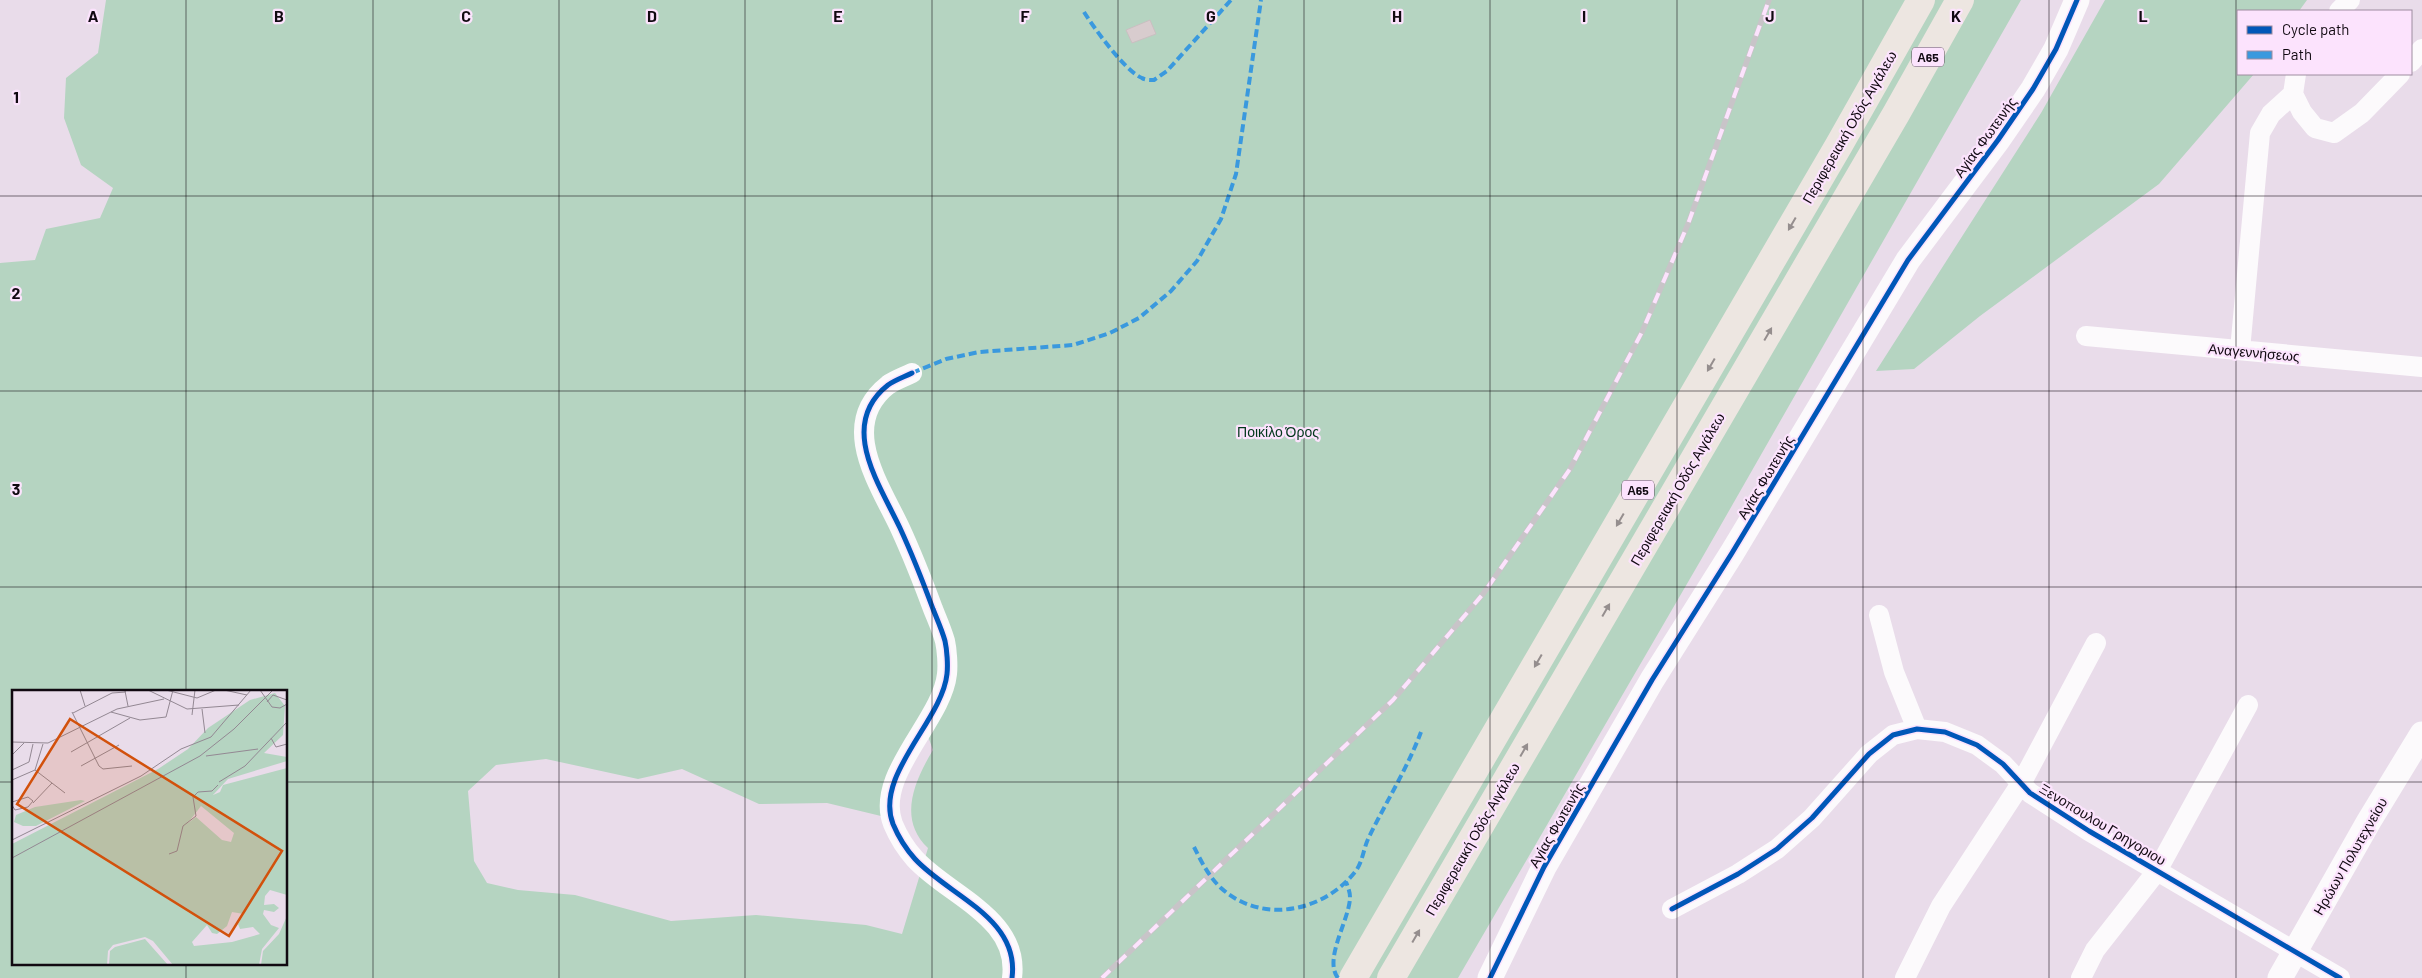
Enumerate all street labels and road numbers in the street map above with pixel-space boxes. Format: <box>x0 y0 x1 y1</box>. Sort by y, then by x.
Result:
street label: Περιφερειακή Οδός Αιγάλεω <box>1798 48 1900 206</box>
road number: Α65 <box>1912 48 1944 66</box>
street label: Αγίας Φωτεινής <box>1950 93 2020 180</box>
street label: Αναγεννήσεως <box>2208 340 2301 364</box>
street label: Περιφερειακή Οδός Αιγάλεω <box>1626 410 1728 568</box>
street label: Αγίας Φωτεινής <box>1733 432 1797 522</box>
road number: Α65 <box>1622 480 1654 500</box>
street label: Περιφερειακή Οδός Αιγάλεω <box>1421 760 1523 918</box>
street label: Αγίας Φωτεινής <box>1525 779 1587 870</box>
street label: Ξενοπουλου Γρηγοριου <box>2037 780 2169 868</box>
street label: Ηρώων Πολυτεχνείου <box>2309 794 2391 918</box>

